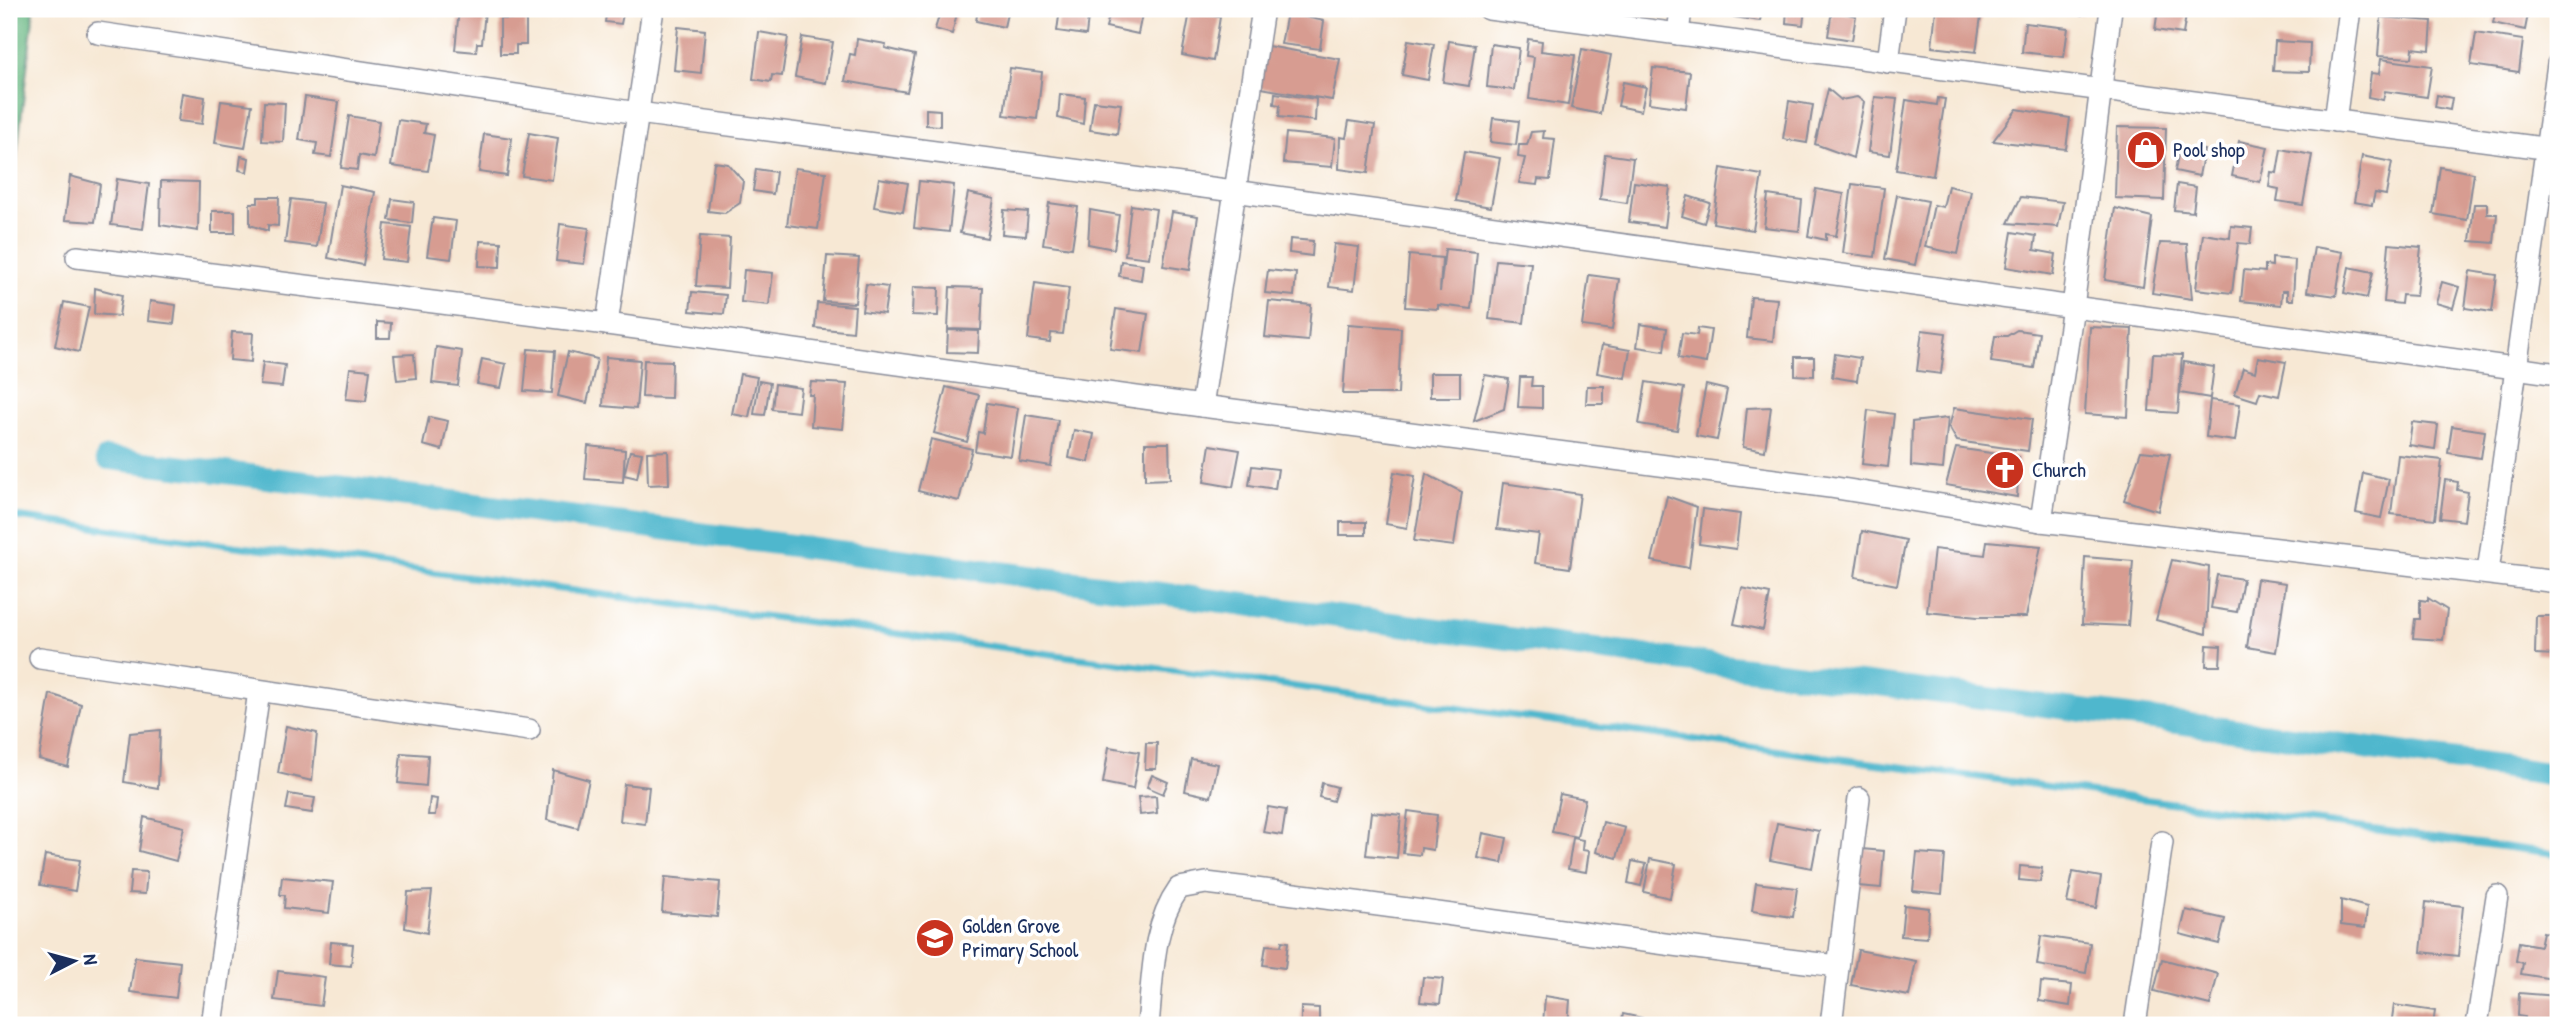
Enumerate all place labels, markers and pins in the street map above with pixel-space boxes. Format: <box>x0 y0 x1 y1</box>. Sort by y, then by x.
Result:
shop icon: Pool shop <box>2125 129 2167 171</box>
place label: Pool shop <box>2173 135 2245 164</box>
church icon: Church <box>1984 449 2026 491</box>
place label: Church <box>2032 455 2086 484</box>
place label: Golden Grove Primary School <box>962 911 1079 964</box>
school or university icon: Golden Grove Primary School <box>914 917 956 959</box>

